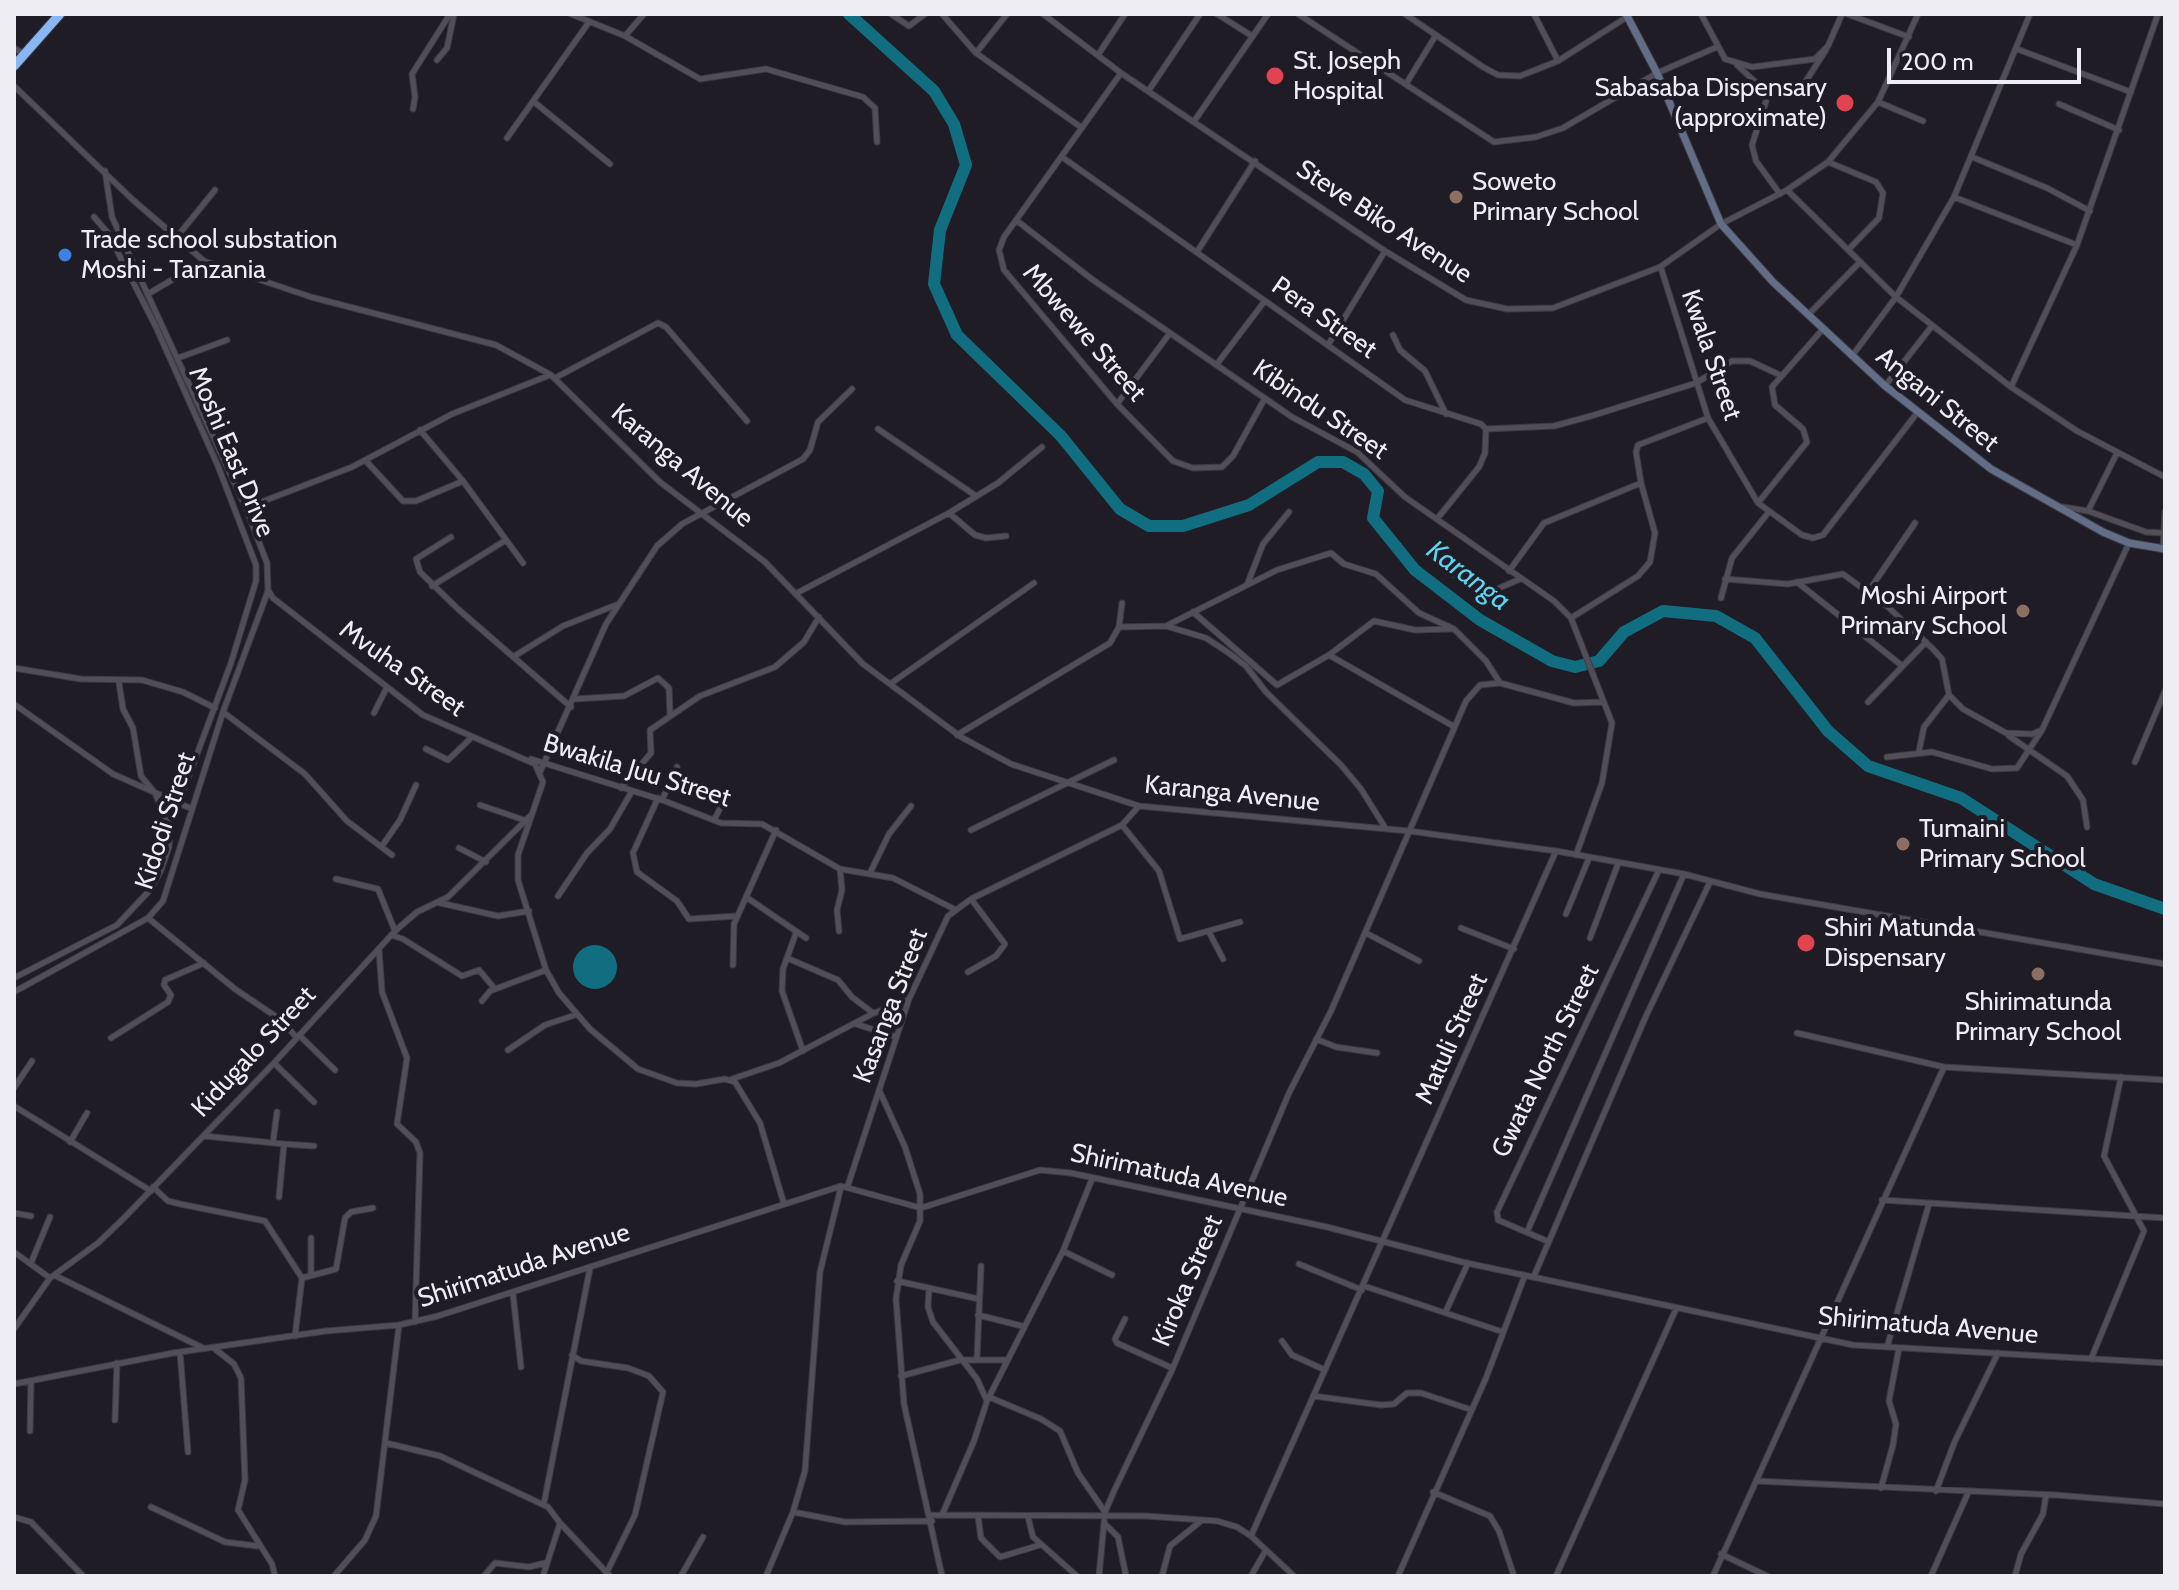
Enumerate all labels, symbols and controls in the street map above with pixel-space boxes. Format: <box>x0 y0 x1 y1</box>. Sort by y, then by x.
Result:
scale bar <box>1891 32 2085 82</box>
place label: St. Joseph Hospital <box>1293 45 1401 106</box>
text: 200 m <box>1901 47 1974 76</box>
marker: St. Joseph Hospital <box>1264 65 1286 87</box>
place label: Sabasaba Dispensary (approximate) <box>1595 72 1827 134</box>
marker: Sabasaba Dispensary (approximate) <box>1834 92 1856 114</box>
street label: Steve Biko Avenue <box>1290 154 1478 290</box>
place label: Soweto Primary School <box>1472 166 1639 228</box>
marker: Soweto Primary School <box>1447 188 1465 206</box>
place label: Trade school substation Moshi - Tanzania <box>81 224 338 286</box>
marker: Trade school substation Moshi - Tanzania <box>56 246 74 264</box>
street label: Mbwewe Street <box>1016 258 1152 408</box>
street label: Pera Street <box>1265 271 1383 365</box>
street label: Kwala Street <box>1674 286 1748 424</box>
street label: Angani Street <box>1869 341 2005 459</box>
street label: Kibindu Street <box>1247 353 1393 467</box>
street label: Moshi East Drive <box>181 362 281 542</box>
street label: Karanga Avenue <box>605 397 759 535</box>
water label: Karanga <box>1419 534 1517 618</box>
place label: Moshi Airport Primary School <box>1840 580 2007 642</box>
marker: Moshi Airport Primary School <box>2014 602 2032 620</box>
street label: Mvuha Street <box>333 614 471 724</box>
street label: Bwakila Juu Street <box>540 728 734 814</box>
street label: Kidodi Street <box>129 749 203 893</box>
street label: Karanga Avenue <box>1143 769 1321 819</box>
place label: Tumaini Primary School <box>1919 813 2086 874</box>
marker: Tumaini Primary School <box>1894 835 1912 853</box>
place label: Shiri Matunda Dispensary <box>1824 912 1975 974</box>
street label: Kasanga Street <box>847 924 935 1088</box>
marker: Shiri Matunda Dispensary <box>1795 932 1817 954</box>
street label: Gwata North Street <box>1486 959 1606 1163</box>
marker: Shirimatunda Primary School <box>2029 965 2047 983</box>
street label: Matuli Street <box>1409 969 1495 1109</box>
street label: Kidugalo Street <box>186 980 322 1124</box>
place label: Shirimatunda Primary School <box>1955 986 2121 1048</box>
street label: Shirimatuda Avenue <box>1068 1138 1290 1214</box>
street label: Kiroka Street <box>1146 1211 1230 1351</box>
street label: Shirimatuda Avenue <box>414 1217 634 1315</box>
street label: Shirimatuda Avenue <box>1817 1301 2039 1351</box>

